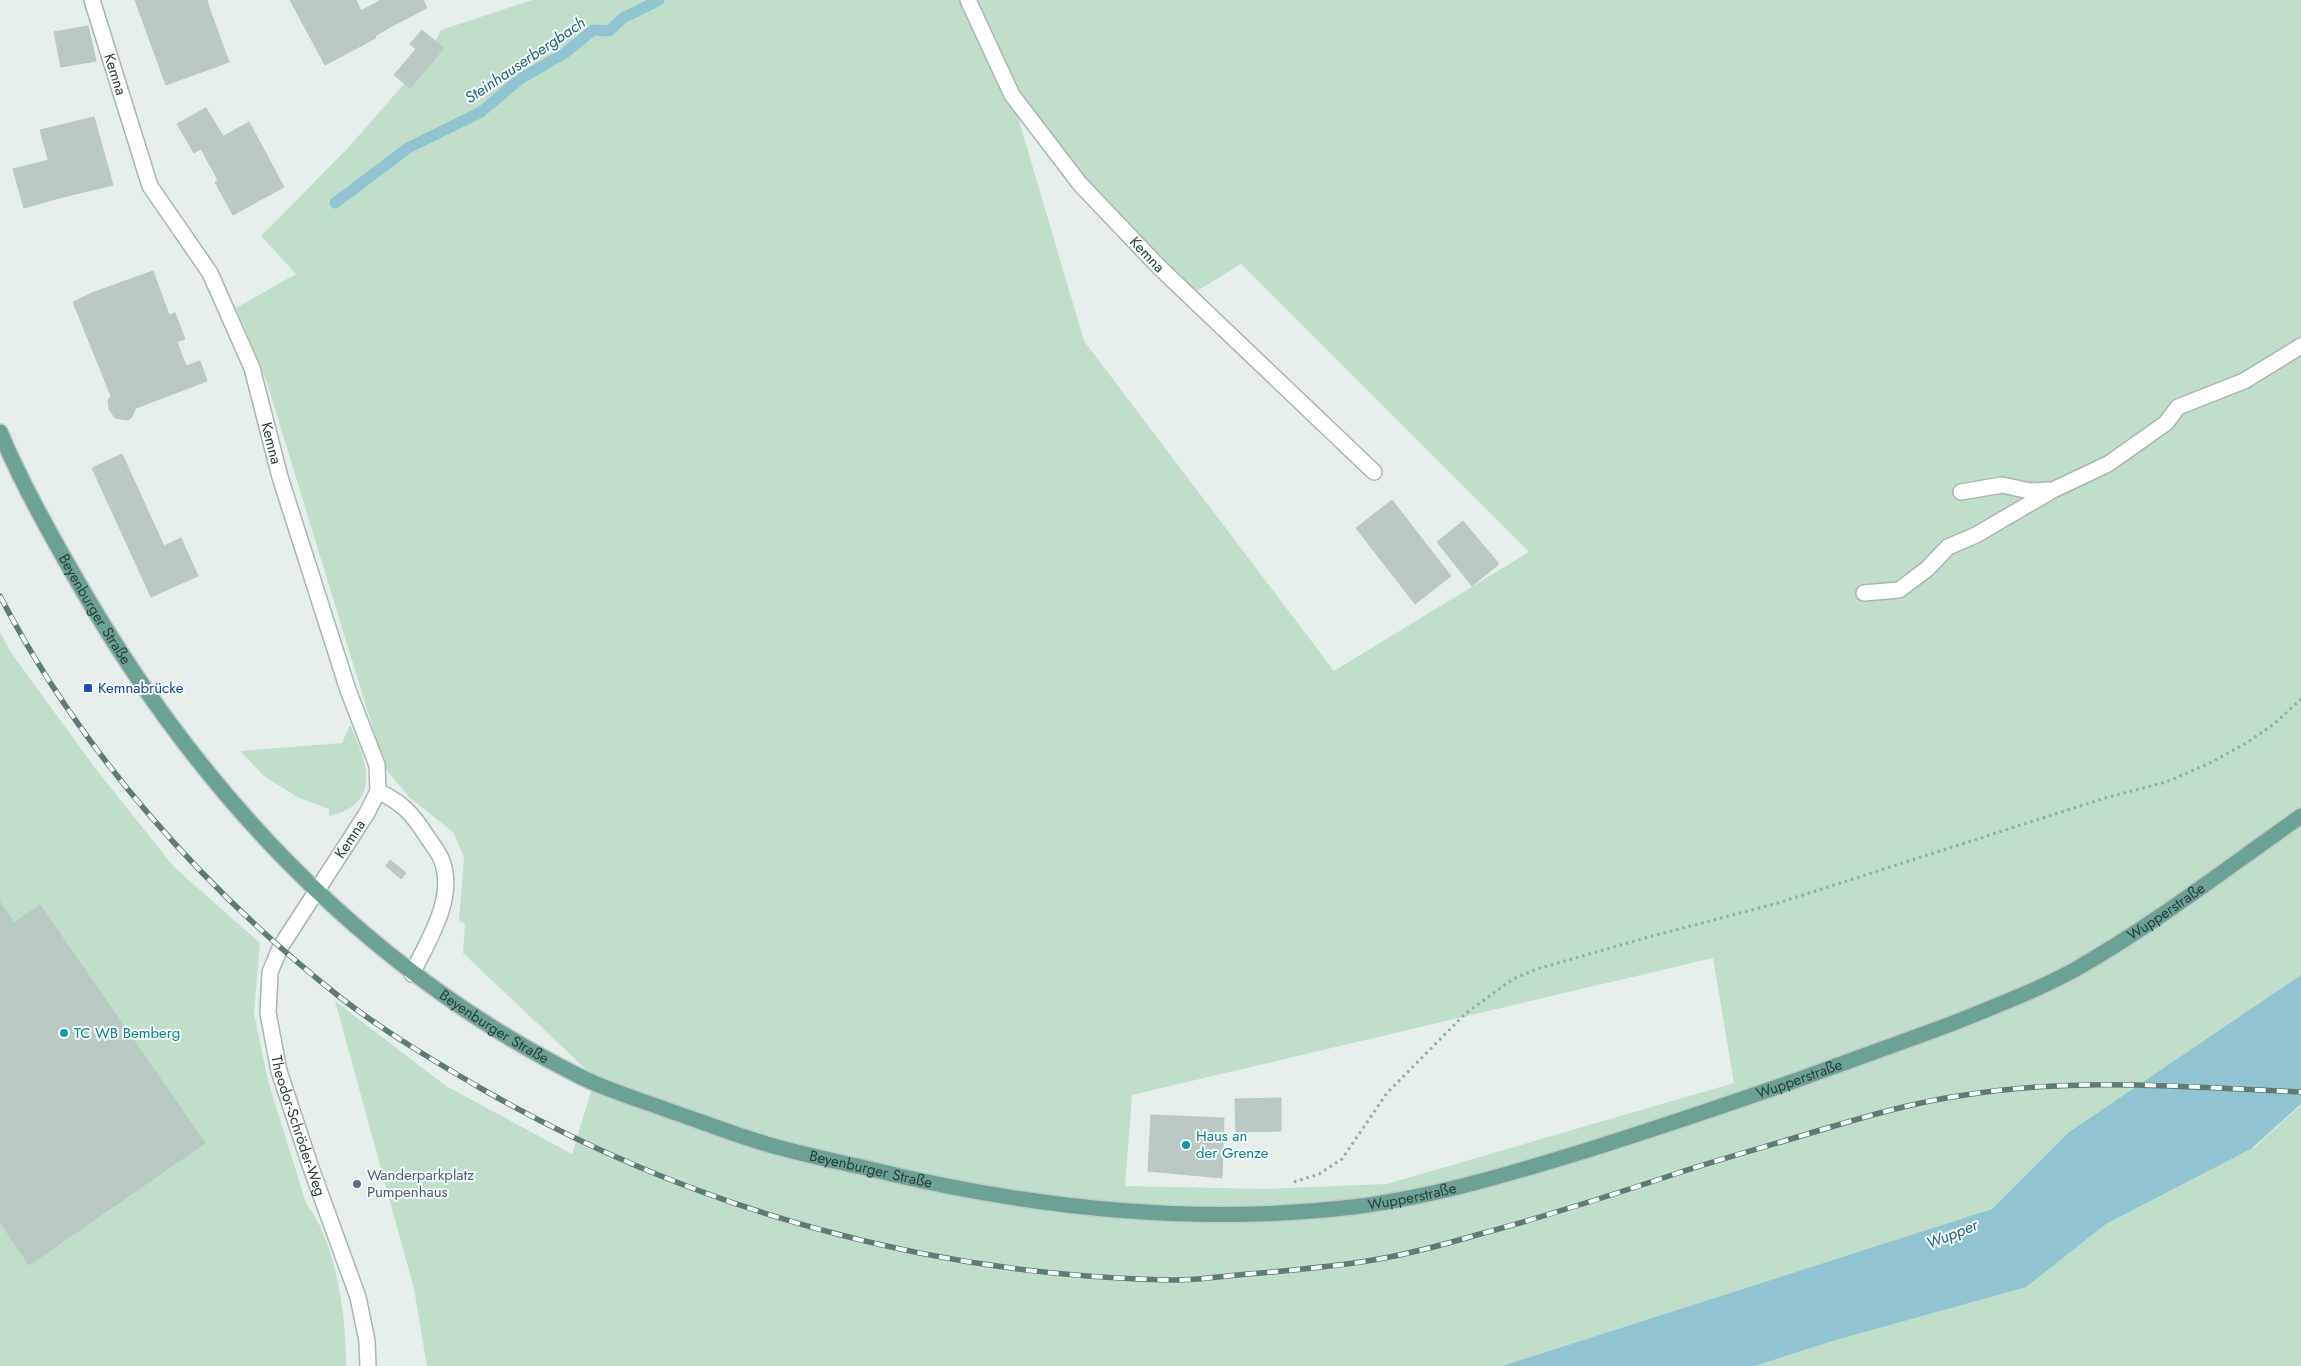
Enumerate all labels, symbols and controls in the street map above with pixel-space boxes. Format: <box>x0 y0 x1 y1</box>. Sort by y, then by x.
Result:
water label: Steinhauserbergbach <box>460 11 590 109</box>
street label: Kemna <box>98 51 132 98</box>
street label: Kemna <box>1124 231 1169 278</box>
street label: Kemna <box>255 420 287 467</box>
street label: Beyenburger Straße <box>53 550 137 669</box>
place label: Kemnabrücke <box>98 677 184 699</box>
marker: Kemnabrücke <box>82 682 94 694</box>
street label: Kemna <box>329 815 371 863</box>
street label: Wupperstraße <box>2123 877 2210 946</box>
street label: Beyenburger Straße <box>435 984 553 1069</box>
place label: TC WB Bemberg <box>74 1022 180 1044</box>
marker: TC WB Bemberg <box>58 1027 70 1039</box>
street label: Wupperstraße <box>1753 1053 1846 1104</box>
street label: Theodor-Schröder-Weg <box>265 1054 331 1199</box>
place label: Haus an der Grenze <box>1196 1125 1269 1164</box>
marker: Haus an der Grenze <box>1180 1139 1192 1151</box>
street label: Beyenburger Straße <box>807 1145 935 1194</box>
place label: Wanderparkplatz Pumpenhaus <box>367 1164 474 1203</box>
street label: Wupperstraße <box>1366 1177 1459 1216</box>
marker: Wanderparkplatz Pumpenhaus <box>351 1178 363 1190</box>
water label: Wupper <box>1923 1213 1983 1255</box>

